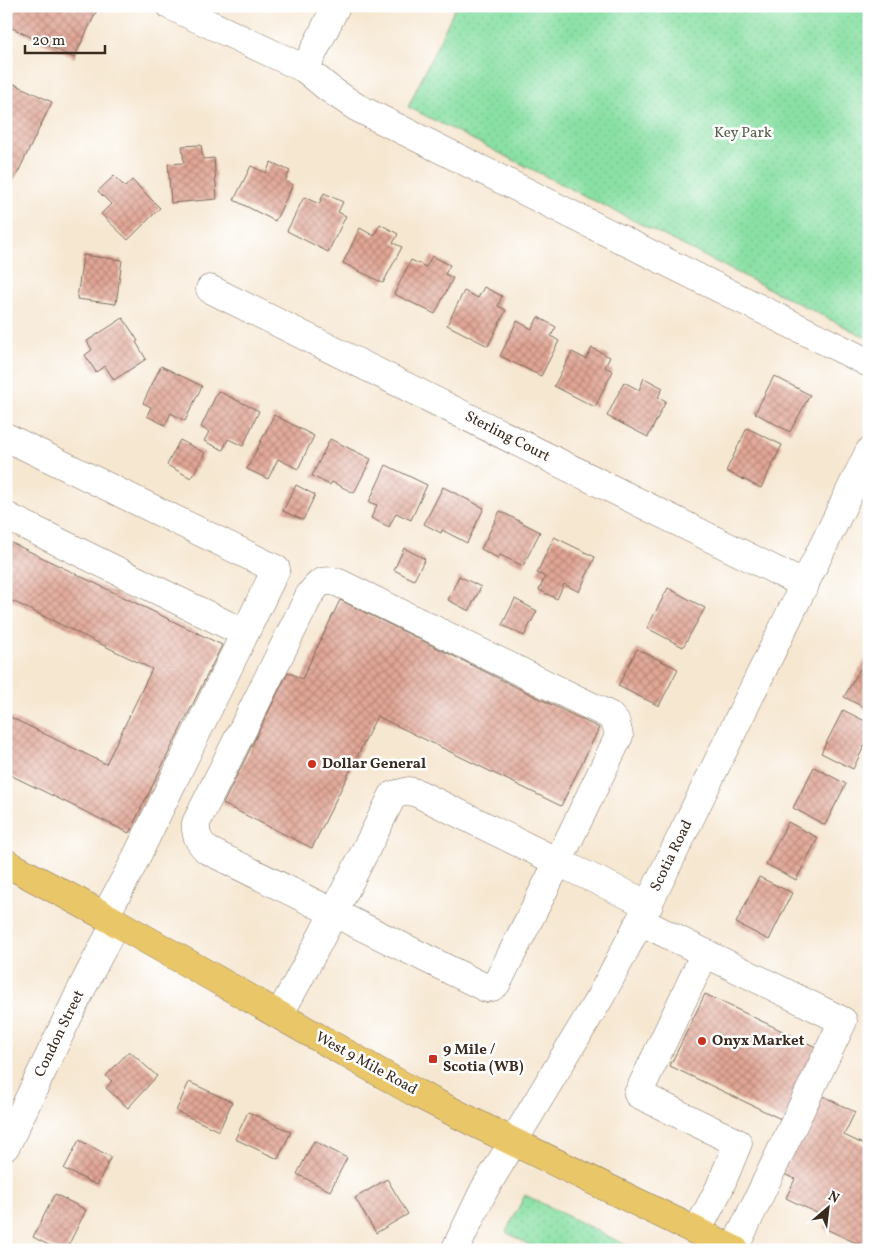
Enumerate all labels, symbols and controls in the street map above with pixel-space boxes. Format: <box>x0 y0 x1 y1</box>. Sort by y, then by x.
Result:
scale bar <box>25 22 105 54</box>
text: 20 m <box>32 31 65 52</box>
park label: Key Park <box>714 123 772 144</box>
street label: Sterling Court <box>461 406 553 468</box>
place label: Dollar General <box>322 754 426 775</box>
marker: Dollar General <box>306 758 318 770</box>
street label: Scotia Road <box>646 817 698 895</box>
street label: Condon Street <box>30 987 90 1081</box>
street label: West 9 Mile Road <box>311 1027 421 1101</box>
place label: Onyx Market <box>712 1031 805 1052</box>
marker: Onyx Market <box>696 1035 708 1047</box>
place label: 9 Mile / Scotia (WB) <box>443 1040 524 1078</box>
marker: 9 Mile / Scotia (WB) <box>427 1053 439 1065</box>
north arrow <box>802 1184 852 1234</box>
text: N <box>824 1187 842 1209</box>

